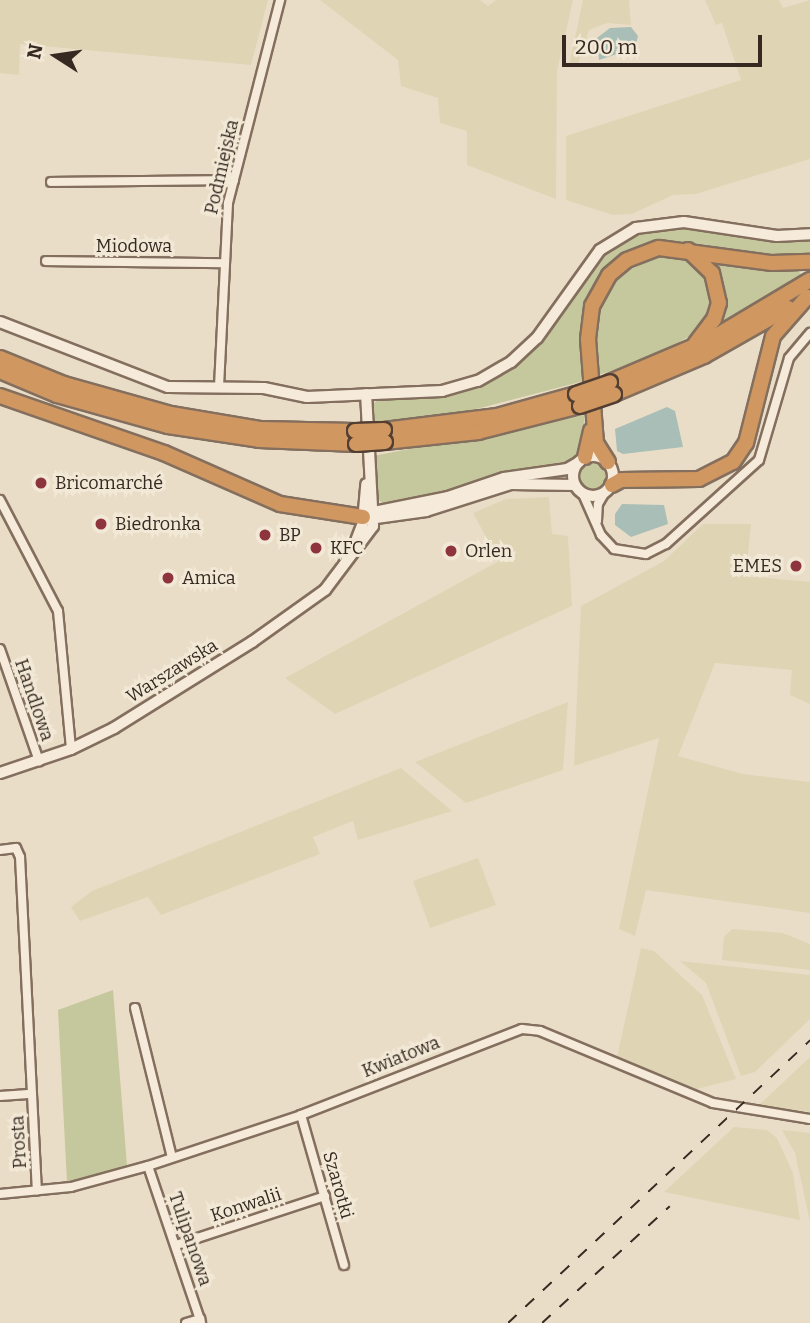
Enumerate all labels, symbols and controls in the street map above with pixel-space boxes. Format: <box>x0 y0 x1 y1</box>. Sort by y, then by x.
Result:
north arrow <box>21 21 91 91</box>
scale bar <box>565 21 764 65</box>
text: 200 m <box>575 34 638 60</box>
text: N <box>22 42 48 61</box>
street label: Podmiejska <box>201 118 243 216</box>
street label: Miodowa <box>96 235 172 257</box>
place label: Bricomarché <box>55 472 163 494</box>
marker: Bricomarché <box>33 475 49 491</box>
place label: Biedronka <box>115 513 201 535</box>
marker: Biedronka <box>93 516 109 532</box>
place label: BP <box>279 524 301 546</box>
marker: BP <box>257 527 273 543</box>
place label: KFC <box>330 537 363 559</box>
marker: KFC <box>308 540 324 556</box>
place label: Orlen <box>465 540 512 562</box>
marker: Orlen <box>443 543 459 559</box>
place label: EMES <box>733 555 782 577</box>
marker: EMES <box>788 558 804 574</box>
place label: Amica <box>182 567 236 589</box>
marker: Amica <box>160 570 176 586</box>
street label: Warszawska <box>122 634 222 708</box>
street label: Handlowa <box>10 656 58 744</box>
street label: Kwiatowa <box>359 1032 443 1082</box>
street label: Prosta <box>7 1115 31 1169</box>
street label: Szarotki <box>318 1149 358 1221</box>
street label: Konwalii <box>208 1183 284 1227</box>
street label: Tulipanowa <box>164 1189 216 1289</box>

